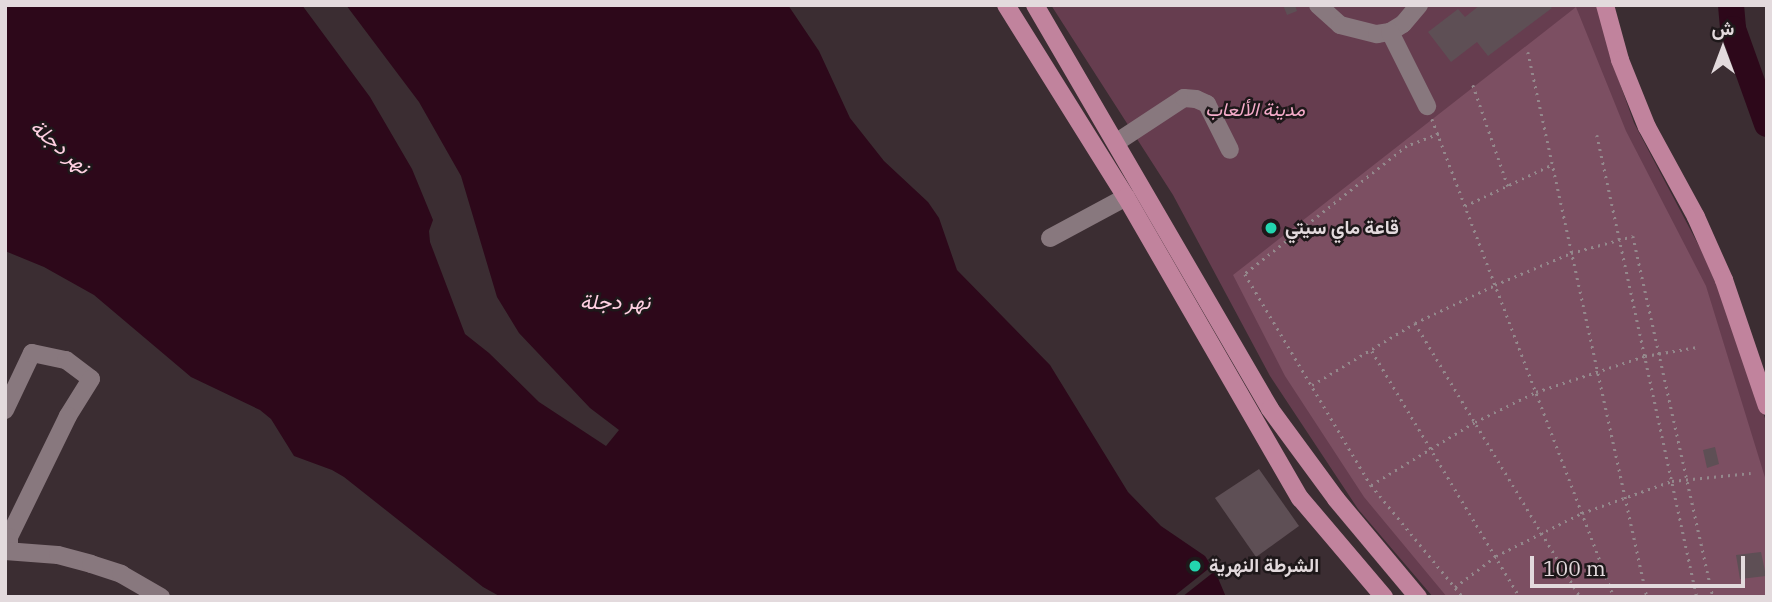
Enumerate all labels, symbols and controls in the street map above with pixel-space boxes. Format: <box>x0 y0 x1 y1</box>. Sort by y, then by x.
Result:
north arrow <box>1688 14 1758 84</box>
text: ش <box>1712 16 1734 40</box>
park label: مدينة الألعاب <box>1205 99 1305 121</box>
water label: نهر دجلة <box>26 113 96 179</box>
place label: قاعة ماي سيتي <box>1285 217 1399 239</box>
marker: قاعة ماي سيتي <box>1263 220 1279 236</box>
water label: نهر دجلة <box>580 288 650 314</box>
scale bar <box>1534 542 1749 586</box>
text: 100 m <box>1543 554 1606 582</box>
place label: الشرطة النهرية <box>1209 555 1319 577</box>
marker: الشرطة النهرية <box>1187 558 1203 574</box>

